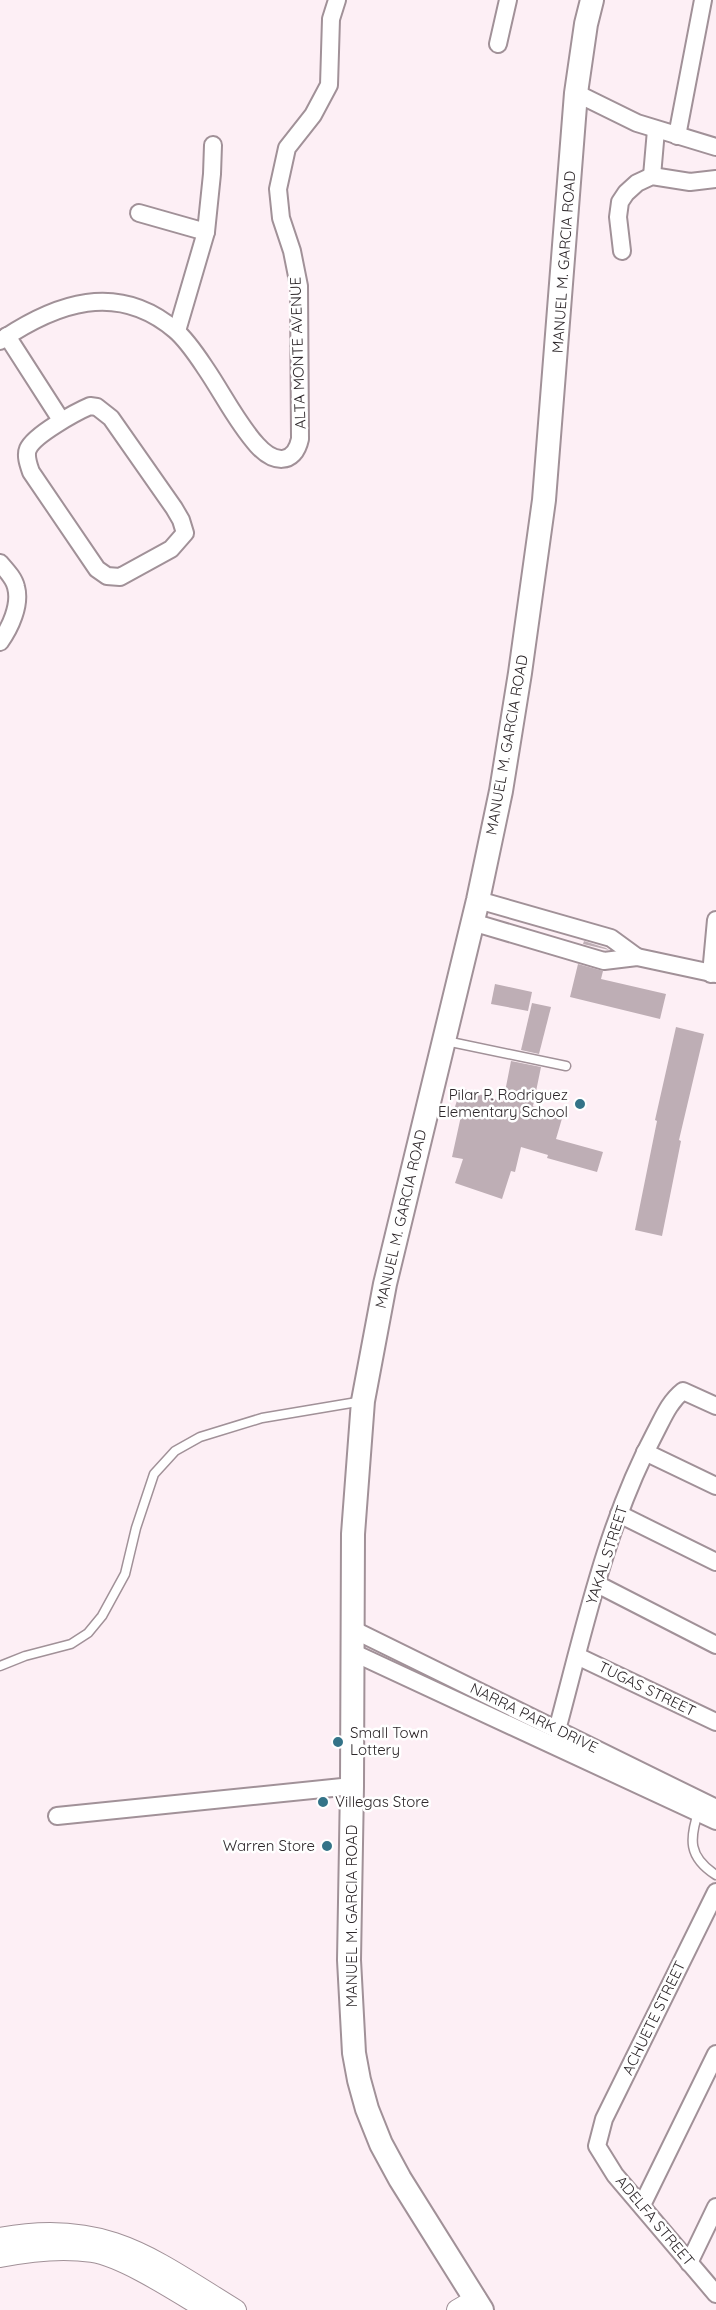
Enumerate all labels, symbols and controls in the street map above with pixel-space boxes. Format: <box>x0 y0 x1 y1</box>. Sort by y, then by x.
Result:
street label: MANUEL M. GARCIA ROAD <box>548 170 579 354</box>
street label: ALTA MONTE AVENUE <box>285 277 310 429</box>
street label: MANUEL M. GARCIA ROAD <box>481 653 532 837</box>
place label: Pilar P. Rodriguez Elementary School <box>438 1085 568 1121</box>
marker: Pilar P. Rodriguez Elementary School <box>573 1097 587 1111</box>
street label: MANUEL M. GARCIA ROAD <box>371 1128 430 1310</box>
street label: YAKAL STREET <box>582 1503 631 1607</box>
street label: TUGAS STREET <box>595 1657 699 1720</box>
street label: NARRA PARK DRIVE <box>467 1678 601 1757</box>
place label: Small Town Lottery <box>350 1723 428 1759</box>
marker: Small Town Lottery <box>331 1735 345 1749</box>
place label: Villegas Store <box>335 1792 429 1811</box>
marker: Villegas Store <box>316 1795 330 1809</box>
street label: MANUEL M. GARCIA ROAD <box>342 1824 361 2007</box>
place label: Warren Store <box>223 1836 315 1855</box>
marker: Warren Store <box>320 1839 334 1853</box>
street label: ACHUETE STREET <box>618 1958 689 2078</box>
street label: ADELFA STREET <box>612 2172 699 2270</box>

